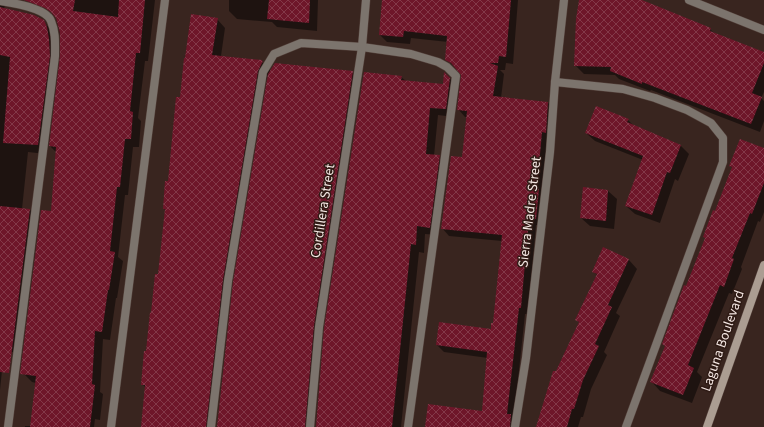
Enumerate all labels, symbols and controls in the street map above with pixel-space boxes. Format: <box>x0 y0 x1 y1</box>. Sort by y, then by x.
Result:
street label: Sierra Madre Street <box>513 155 547 269</box>
street label: Cordillera Street <box>306 162 340 260</box>
street label: Laguna Boulevard <box>696 288 750 394</box>

